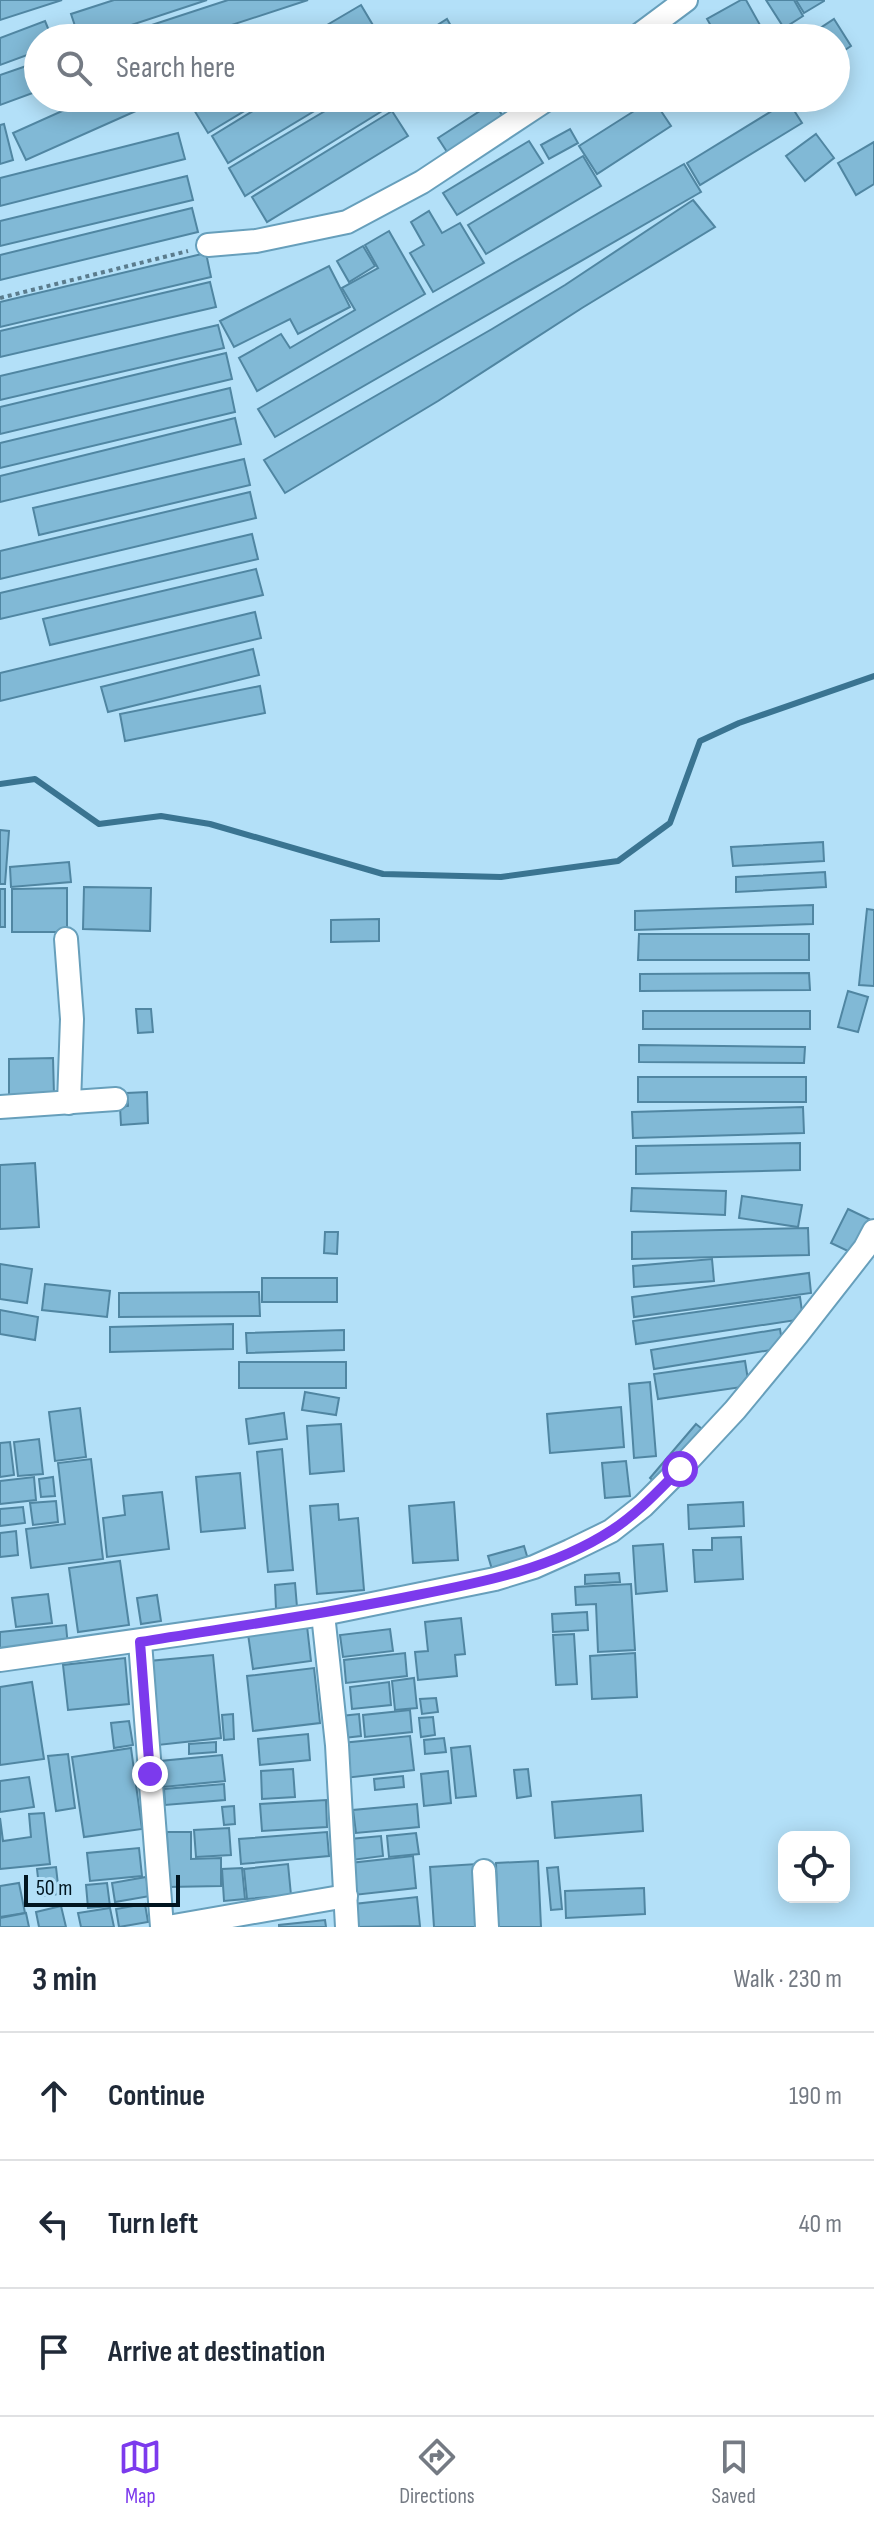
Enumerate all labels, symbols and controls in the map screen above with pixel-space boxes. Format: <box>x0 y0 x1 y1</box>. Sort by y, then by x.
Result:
search box <box>24 24 850 112</box>
icon: search <box>52 46 96 90</box>
text: Search here <box>116 50 235 86</box>
route start <box>662 1451 698 1487</box>
route end <box>132 1756 168 1792</box>
map controls <box>778 1831 850 1903</box>
button: locate <box>778 1831 850 1903</box>
scale bar <box>24 1871 180 1907</box>
text: 50 m <box>36 1875 72 1902</box>
text: 3 min <box>32 1959 97 2000</box>
text: Walk · 230 m <box>733 1964 842 1995</box>
icon: ahead <box>32 2074 76 2118</box>
text: Continue <box>108 2078 205 2114</box>
text: 190 m <box>789 2081 842 2112</box>
icon: left <box>32 2202 76 2246</box>
text: Turn left <box>108 2206 198 2242</box>
text: 40 m <box>799 2209 842 2240</box>
icon: arrive <box>32 2330 76 2374</box>
text: Arrive at destination <box>108 2334 325 2370</box>
tab: Map <box>118 2435 162 2510</box>
tab: Directions <box>399 2435 475 2510</box>
tab: Saved <box>712 2435 756 2510</box>

